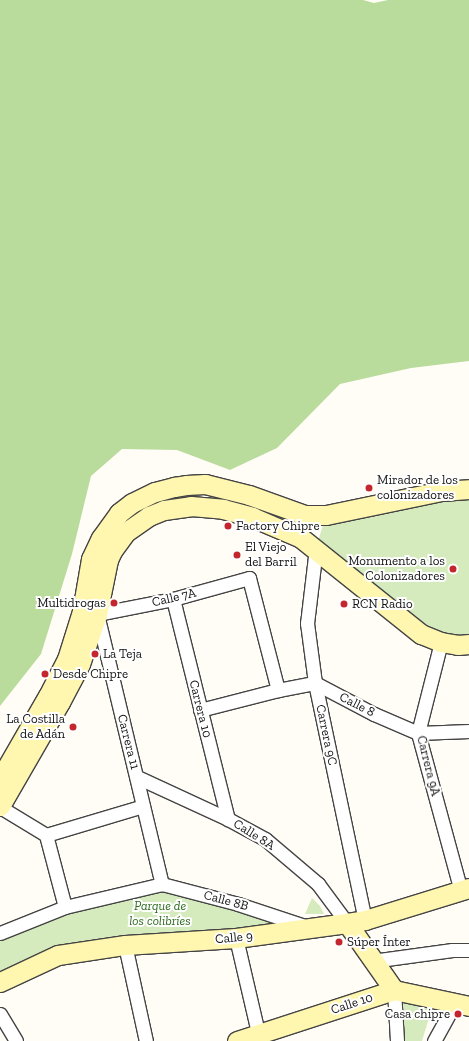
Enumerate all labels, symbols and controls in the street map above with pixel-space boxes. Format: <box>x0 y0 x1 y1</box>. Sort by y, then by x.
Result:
place label: Mirador de los colonizadores <box>377 473 458 504</box>
marker: Mirador de los colonizadores <box>364 483 374 493</box>
place label: Factory Chipre <box>236 518 320 534</box>
marker: Factory Chipre <box>223 521 233 531</box>
place label: El Viejo del Barril <box>245 540 297 571</box>
marker: El Viejo del Barril <box>232 550 242 560</box>
place label: Monumento a los Colonizadores <box>348 554 445 585</box>
marker: Monumento a los Colonizadores <box>448 564 458 574</box>
street label: Calle 7A <box>150 585 198 611</box>
place label: Multidrogas <box>37 595 106 611</box>
place label: RCN Radio <box>352 596 413 612</box>
marker: Multidrogas <box>109 598 119 608</box>
marker: RCN Radio <box>339 599 349 609</box>
place label: La Teja <box>103 646 142 662</box>
marker: La Teja <box>90 649 100 659</box>
place label: Desde Chipre <box>53 666 128 682</box>
marker: Desde Chipre <box>40 669 50 679</box>
street label: Carrera 10 <box>185 679 215 739</box>
street label: Calle 8 <box>337 690 377 720</box>
street label: Carrera 9C <box>312 703 340 767</box>
place label: La Costilla de Adán <box>6 712 65 743</box>
street label: Carrera 11 <box>114 713 142 771</box>
marker: La Costilla de Adán <box>68 722 78 732</box>
street label: Carrera 9A <box>413 734 443 798</box>
street label: Calle 8A <box>230 816 278 854</box>
street label: Calle 8B <box>202 888 250 914</box>
park label: Parque de los colibríes <box>129 899 191 930</box>
street label: Calle 9 <box>215 929 253 947</box>
place label: Súper Ínter <box>347 934 411 950</box>
marker: Súper Ínter <box>334 937 344 947</box>
street label: Calle 10 <box>329 990 375 1018</box>
place label: Casa chipre <box>385 1006 450 1022</box>
marker: Casa chipre <box>453 1009 463 1019</box>

